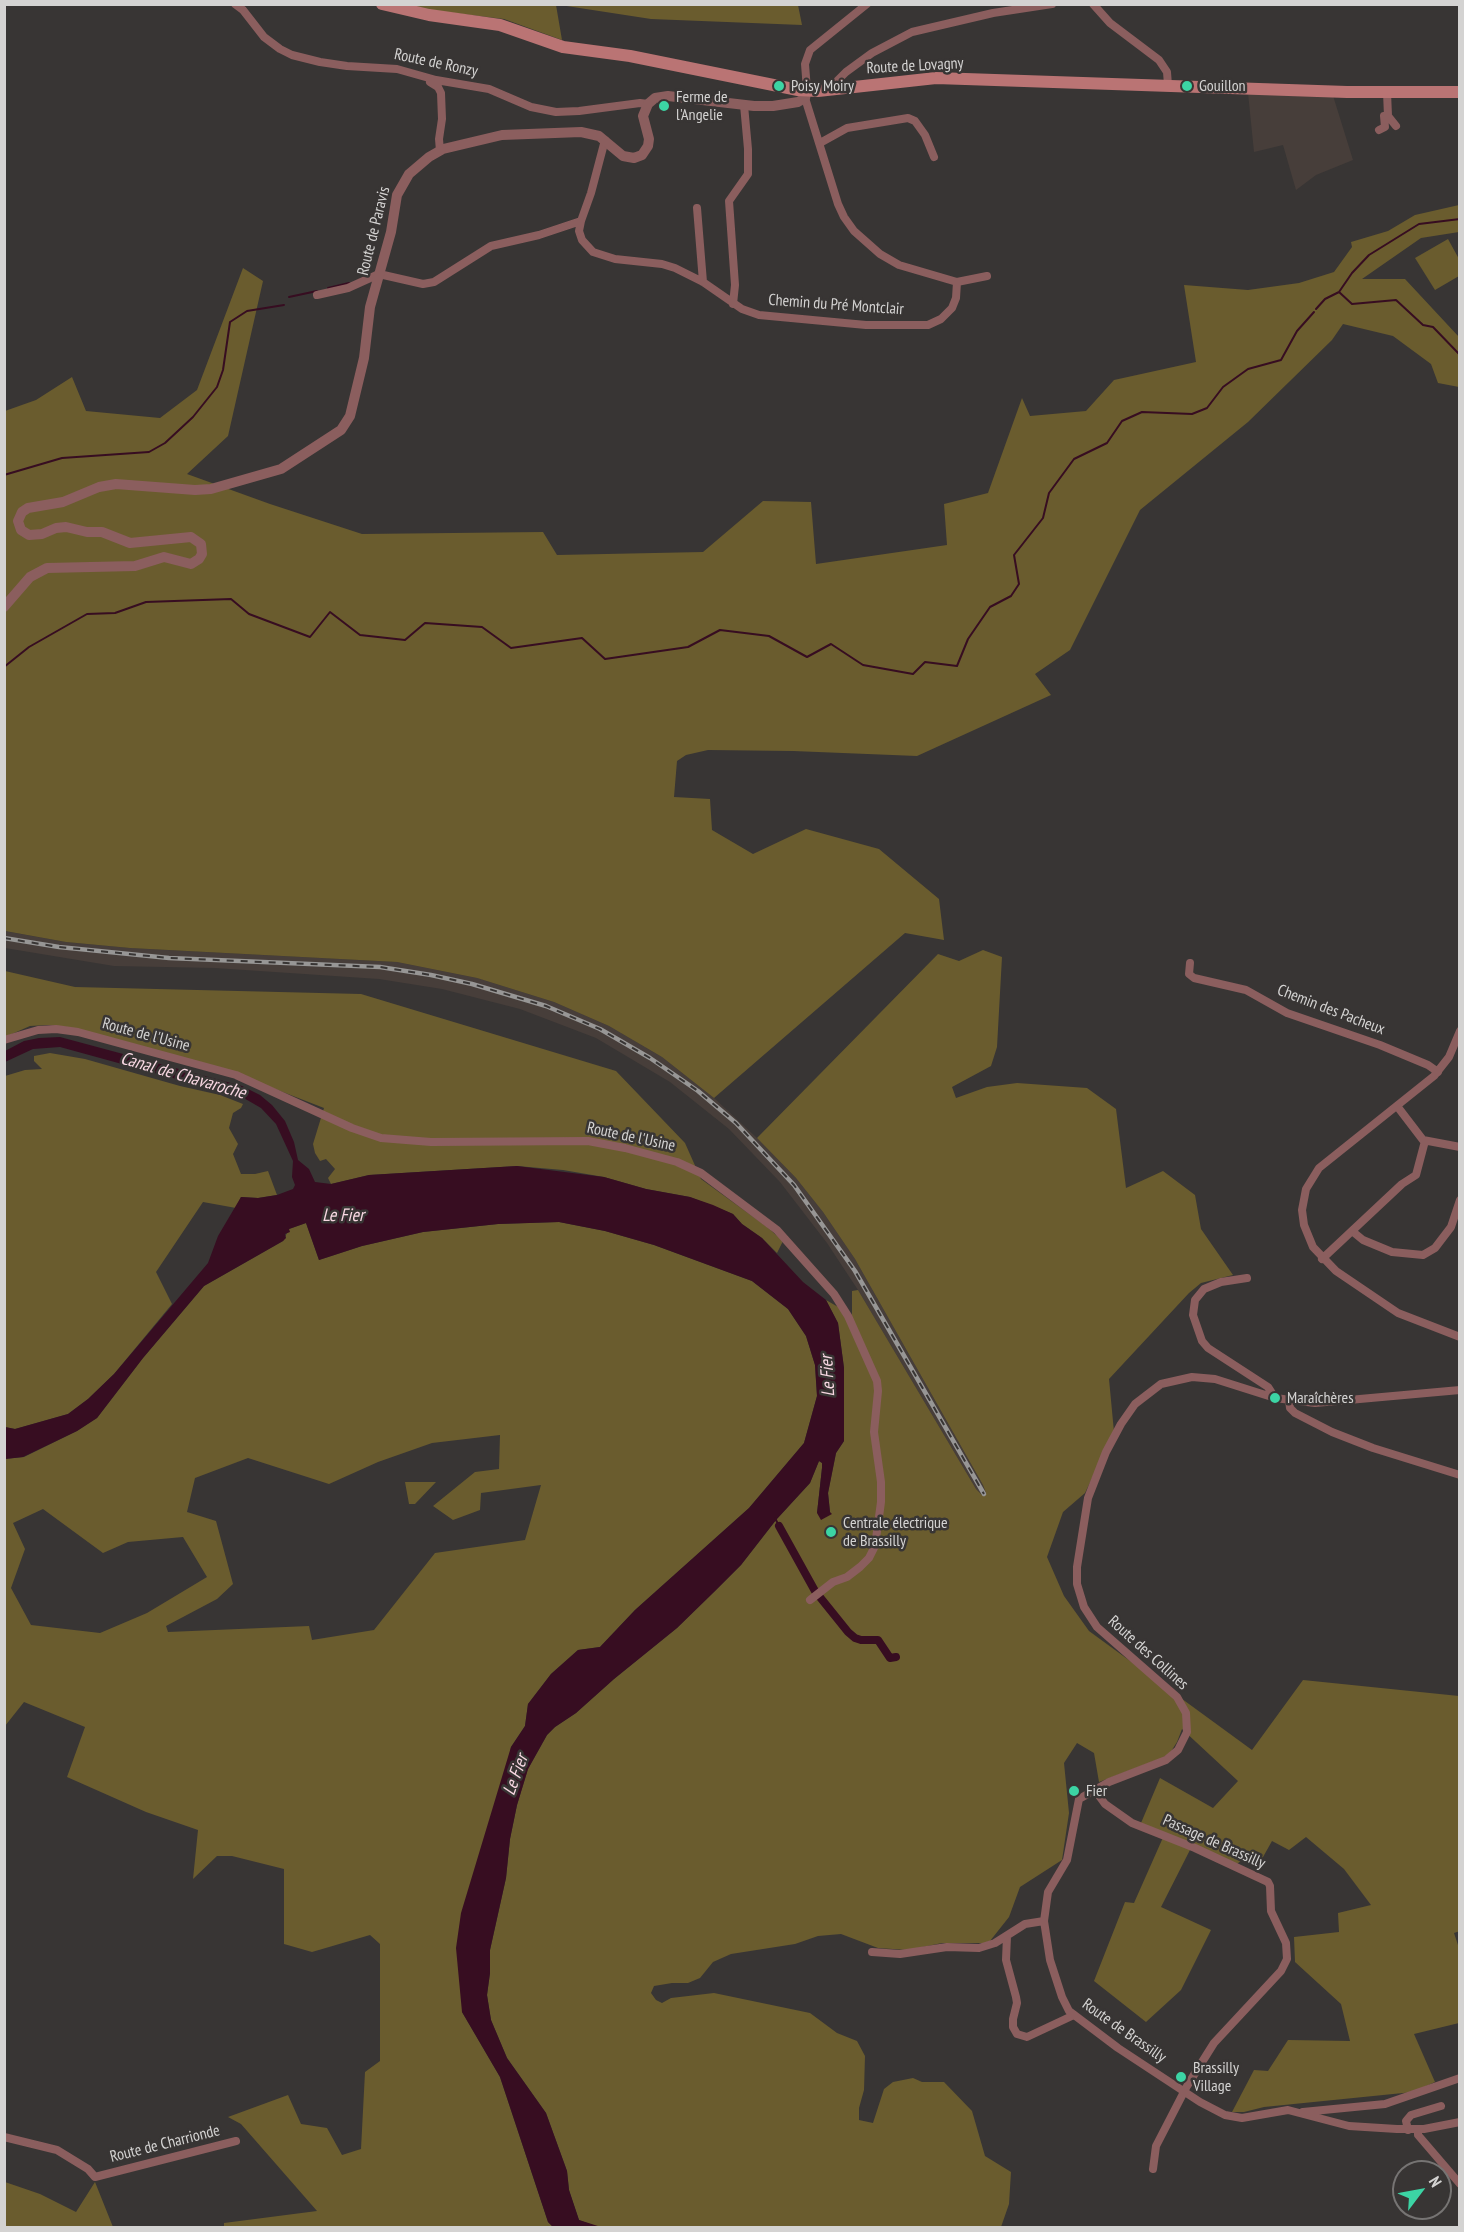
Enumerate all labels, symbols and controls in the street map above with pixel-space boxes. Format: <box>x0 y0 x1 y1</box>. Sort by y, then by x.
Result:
street label: Route de Ronzy <box>393 45 479 81</box>
street label: Route de Lovagny <box>866 54 964 78</box>
place label: Poisy Moiry <box>791 76 854 96</box>
place label: Gouillon <box>1199 76 1246 96</box>
marker: Poisy Moiry <box>772 79 786 93</box>
marker: Gouillon <box>1180 79 1194 93</box>
place label: Ferme de l'Angelie <box>676 87 728 125</box>
marker: Ferme de l'Angelie <box>657 99 671 113</box>
street label: Route de Paravis <box>354 184 394 278</box>
street label: Chemin du Pré Montclair <box>768 291 904 319</box>
street label: Chemin des Pacheux <box>1274 981 1388 1039</box>
street label: Route de l'Usine <box>100 1014 192 1056</box>
water label: Canal de Chavaroche <box>118 1048 248 1104</box>
street label: Route de l'Usine <box>585 1118 677 1156</box>
water label: Le Fier <box>322 1205 364 1227</box>
water label: Le Fier <box>816 1355 840 1397</box>
place label: Maraîchères <box>1287 1388 1354 1408</box>
marker: Maraîchères <box>1268 1391 1282 1405</box>
place label: Centrale électrique de Brassilly <box>843 1513 948 1551</box>
marker: Centrale électrique de Brassilly <box>824 1525 838 1539</box>
street label: Route des Collines <box>1104 1612 1192 1694</box>
water label: Le Fier <box>499 1752 533 1798</box>
place label: Fier <box>1086 1781 1107 1801</box>
marker: Fier <box>1067 1784 1081 1798</box>
street label: Passage de Brassilly <box>1160 1811 1268 1873</box>
street label: Route de Brassilly <box>1078 1995 1170 2067</box>
place label: Brassilly Village <box>1193 2058 1239 2096</box>
marker: Brassilly Village <box>1174 2070 1188 2084</box>
street label: Route de Charrionde <box>108 2121 222 2167</box>
north arrow <box>1392 2160 1452 2220</box>
text: N <box>1425 2173 1446 2190</box>

